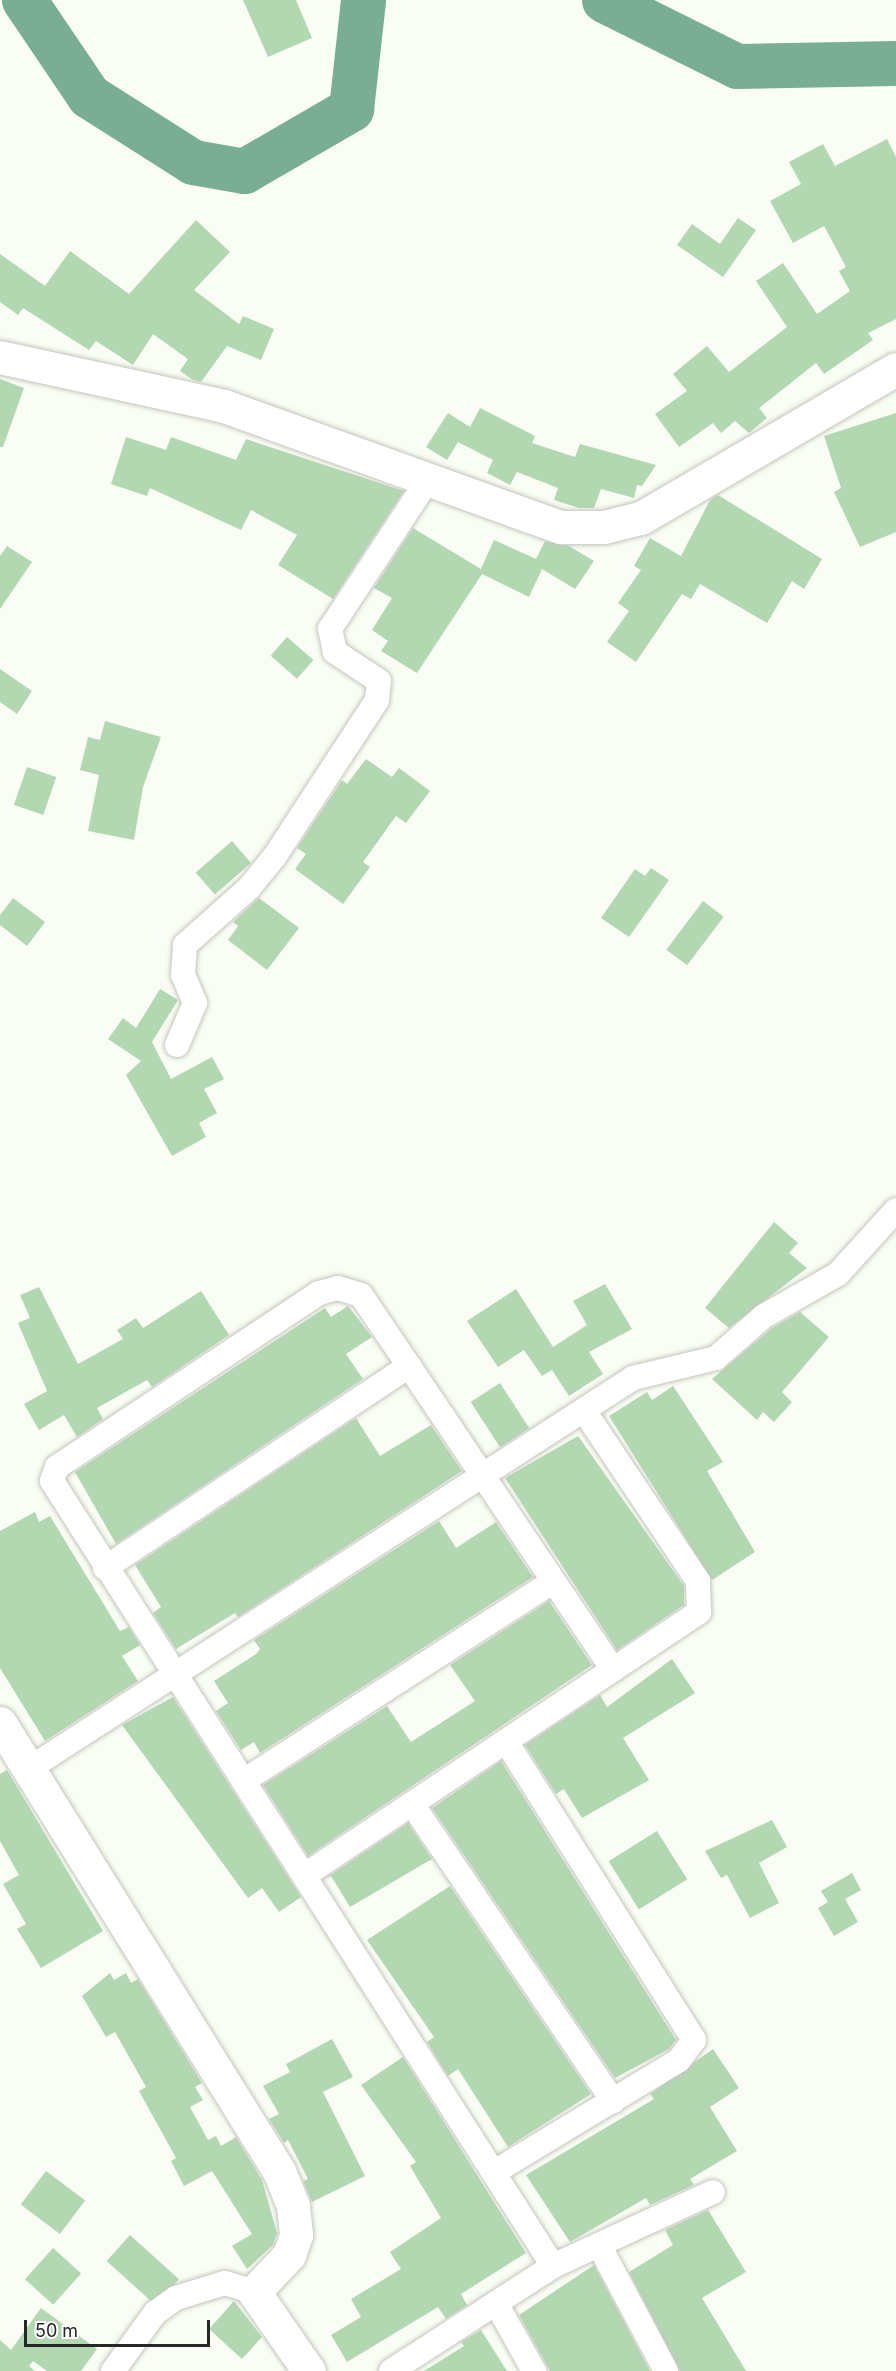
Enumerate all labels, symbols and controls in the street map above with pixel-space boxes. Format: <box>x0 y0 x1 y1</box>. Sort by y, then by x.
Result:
scale bar <box>27 2308 213 2346</box>
text: 50 m <box>35 2320 78 2341</box>

